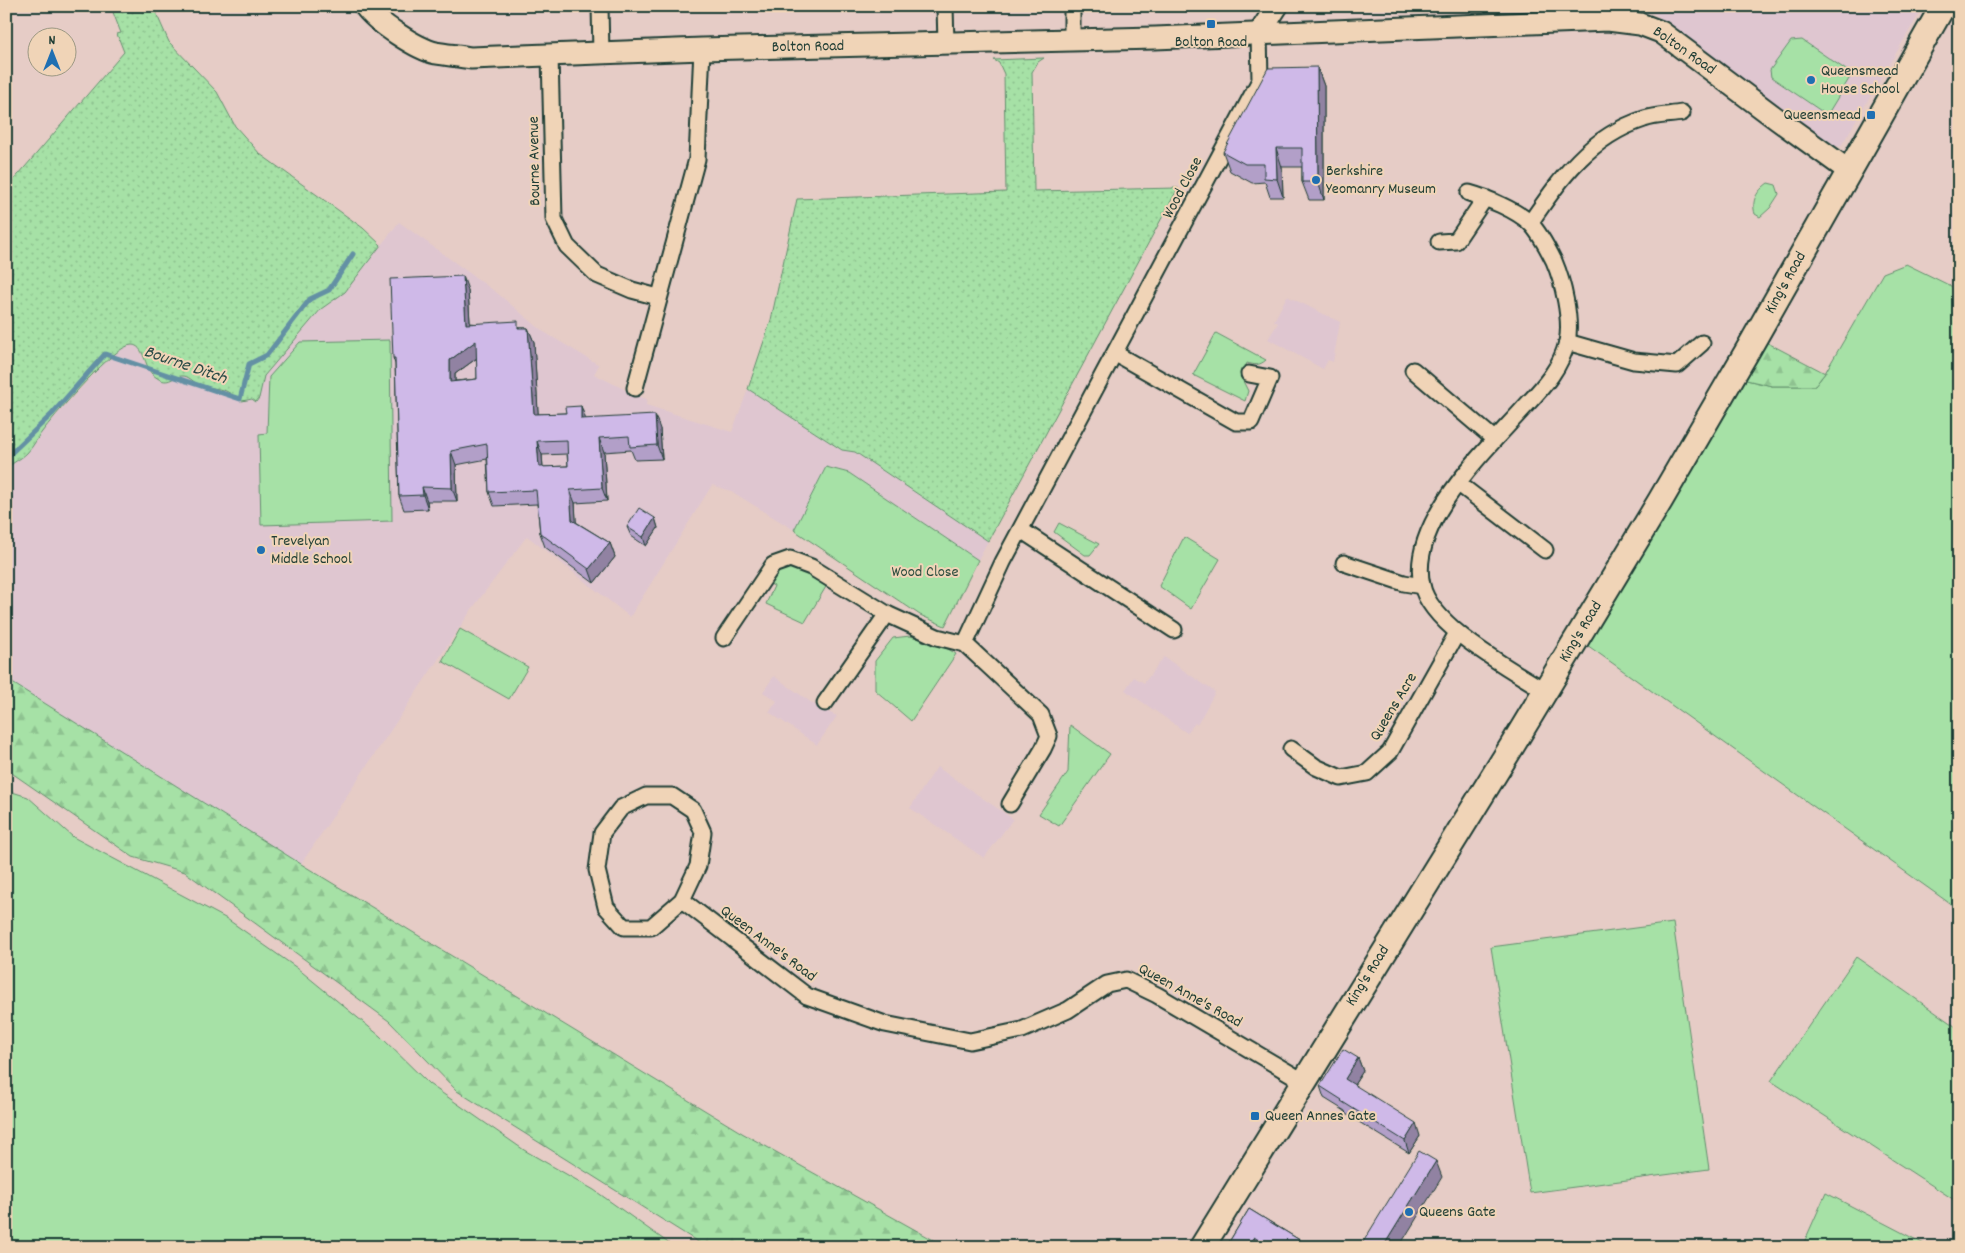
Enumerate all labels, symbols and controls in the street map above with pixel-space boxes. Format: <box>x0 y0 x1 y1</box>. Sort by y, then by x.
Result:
marker: Bolton Road <box>1205 18 1217 30</box>
street label: Bolton Road <box>1648 21 1720 81</box>
north arrow <box>28 28 78 78</box>
text: N <box>49 31 56 51</box>
place label: Bolton Road <box>1175 31 1247 54</box>
street label: Bolton Road <box>772 35 844 59</box>
place label: Queensmead House School <box>1821 60 1900 101</box>
marker: Queensmead House School <box>1805 74 1817 86</box>
place label: Queensmead <box>1784 104 1861 127</box>
marker: Queensmead <box>1865 109 1877 121</box>
street label: Bourne Avenue <box>523 116 547 206</box>
street label: Wood Close <box>1157 153 1209 223</box>
place label: Berkshire Yeomanry Museum <box>1326 160 1436 201</box>
marker: Berkshire Yeomanry Museum <box>1310 174 1322 186</box>
street label: King's Road <box>1759 248 1813 318</box>
water label: Bourne Ditch <box>140 340 230 392</box>
place label: Trevelyan Middle School <box>271 530 352 571</box>
marker: Trevelyan Middle School <box>255 544 267 556</box>
park label: Wood Close <box>891 561 959 584</box>
street label: King's Road <box>1554 597 1608 667</box>
street label: Queens Acre <box>1365 668 1423 746</box>
street label: Queen Anne's Road <box>715 900 821 988</box>
street label: King's Road <box>1340 941 1396 1011</box>
street label: Queen Anne's Road <box>1134 958 1246 1034</box>
place label: Queen Annes Gate <box>1265 1105 1376 1128</box>
marker: Queen Annes Gate <box>1249 1110 1261 1122</box>
place label: Queens Gate <box>1419 1201 1496 1224</box>
marker: Queens Gate <box>1403 1206 1415 1218</box>

